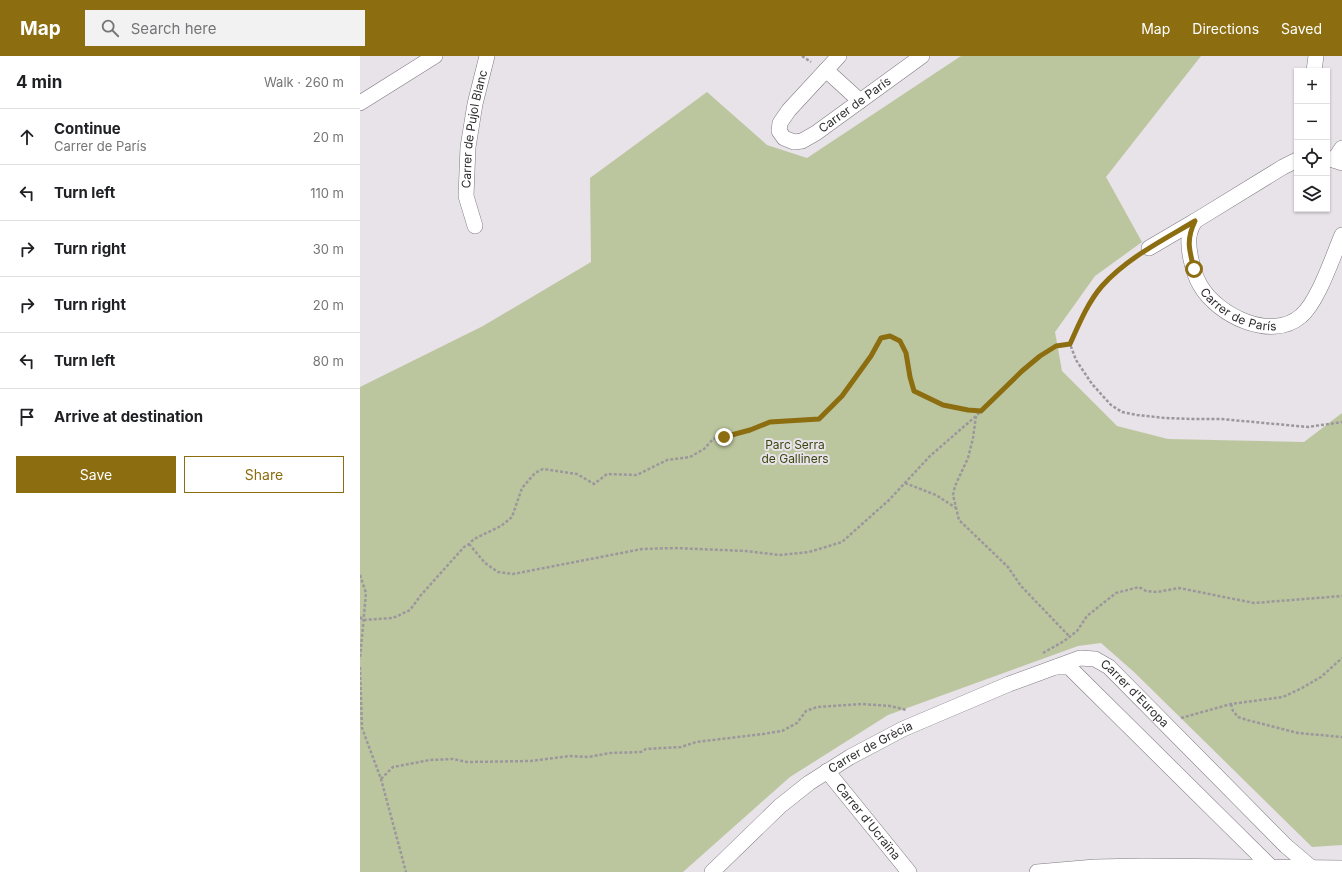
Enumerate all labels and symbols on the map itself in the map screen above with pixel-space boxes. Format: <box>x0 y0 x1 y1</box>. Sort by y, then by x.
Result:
street label: Carrer de Pujol Blanc <box>458 68 490 189</box>
street label: Carrer de París <box>815 73 894 136</box>
route start <box>1185 260 1203 278</box>
street label: Carrer de París <box>1197 285 1277 334</box>
route end <box>715 428 733 446</box>
park label: Parc Serra de Galliners <box>761 437 829 466</box>
street label: Carrer d'Europa <box>1098 656 1172 730</box>
street label: Carrer de Grècia <box>825 718 915 776</box>
street label: Carrer d'Ucraïna <box>833 780 904 863</box>

